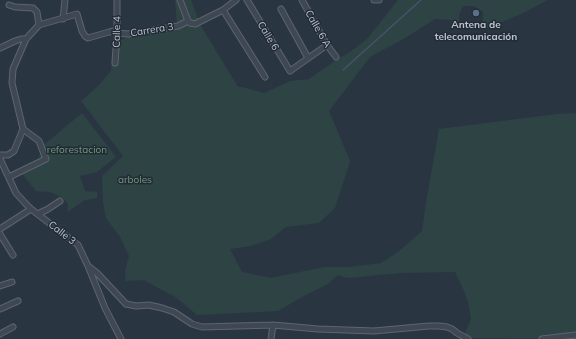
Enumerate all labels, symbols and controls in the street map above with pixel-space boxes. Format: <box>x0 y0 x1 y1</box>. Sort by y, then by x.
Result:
street label: Calle 6 A <box>302 8 334 50</box>
marker: Antena de telecomunicación <box>471 8 481 18</box>
street label: Calle 4 <box>111 16 123 48</box>
street label: Calle 6 <box>255 19 281 53</box>
place label: Antena de telecomunicación <box>435 19 517 42</box>
street label: Carrera 3 <box>130 21 174 39</box>
park label: reforestacion <box>47 144 107 156</box>
park label: arboles <box>118 174 152 186</box>
street label: Calle 3 <box>46 219 78 247</box>

